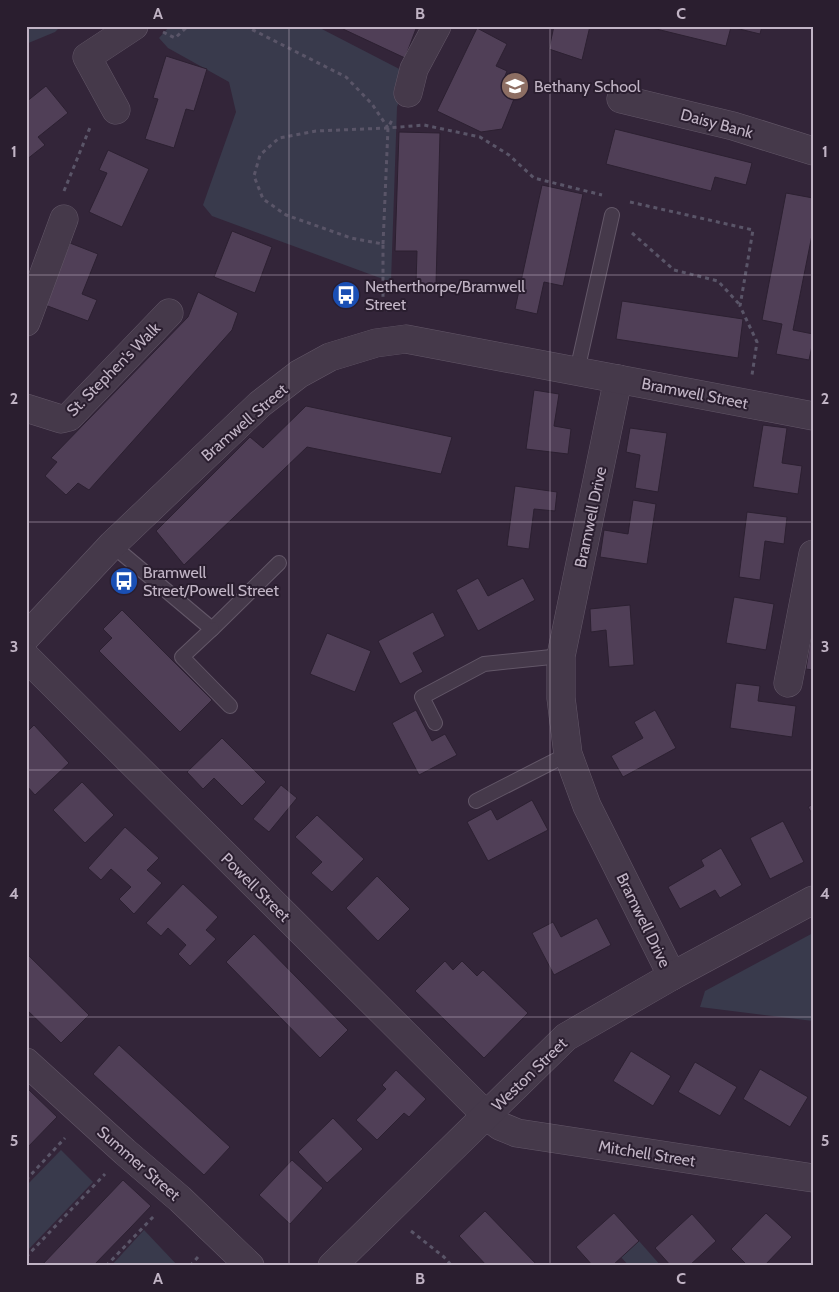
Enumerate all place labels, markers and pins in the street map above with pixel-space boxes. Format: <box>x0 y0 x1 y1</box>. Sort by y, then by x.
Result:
school or university icon: Bethany School <box>500 71 530 101</box>
place label: Bethany School <box>534 77 641 96</box>
place label: Netherthorpe/Bramwell Street <box>365 277 525 314</box>
bus stop icon: Netherthorpe/Bramwell Street <box>331 280 361 310</box>
place label: Bramwell Street/Powell Street <box>143 563 280 600</box>
bus stop icon: Bramwell Street/Powell Street <box>109 566 139 596</box>

